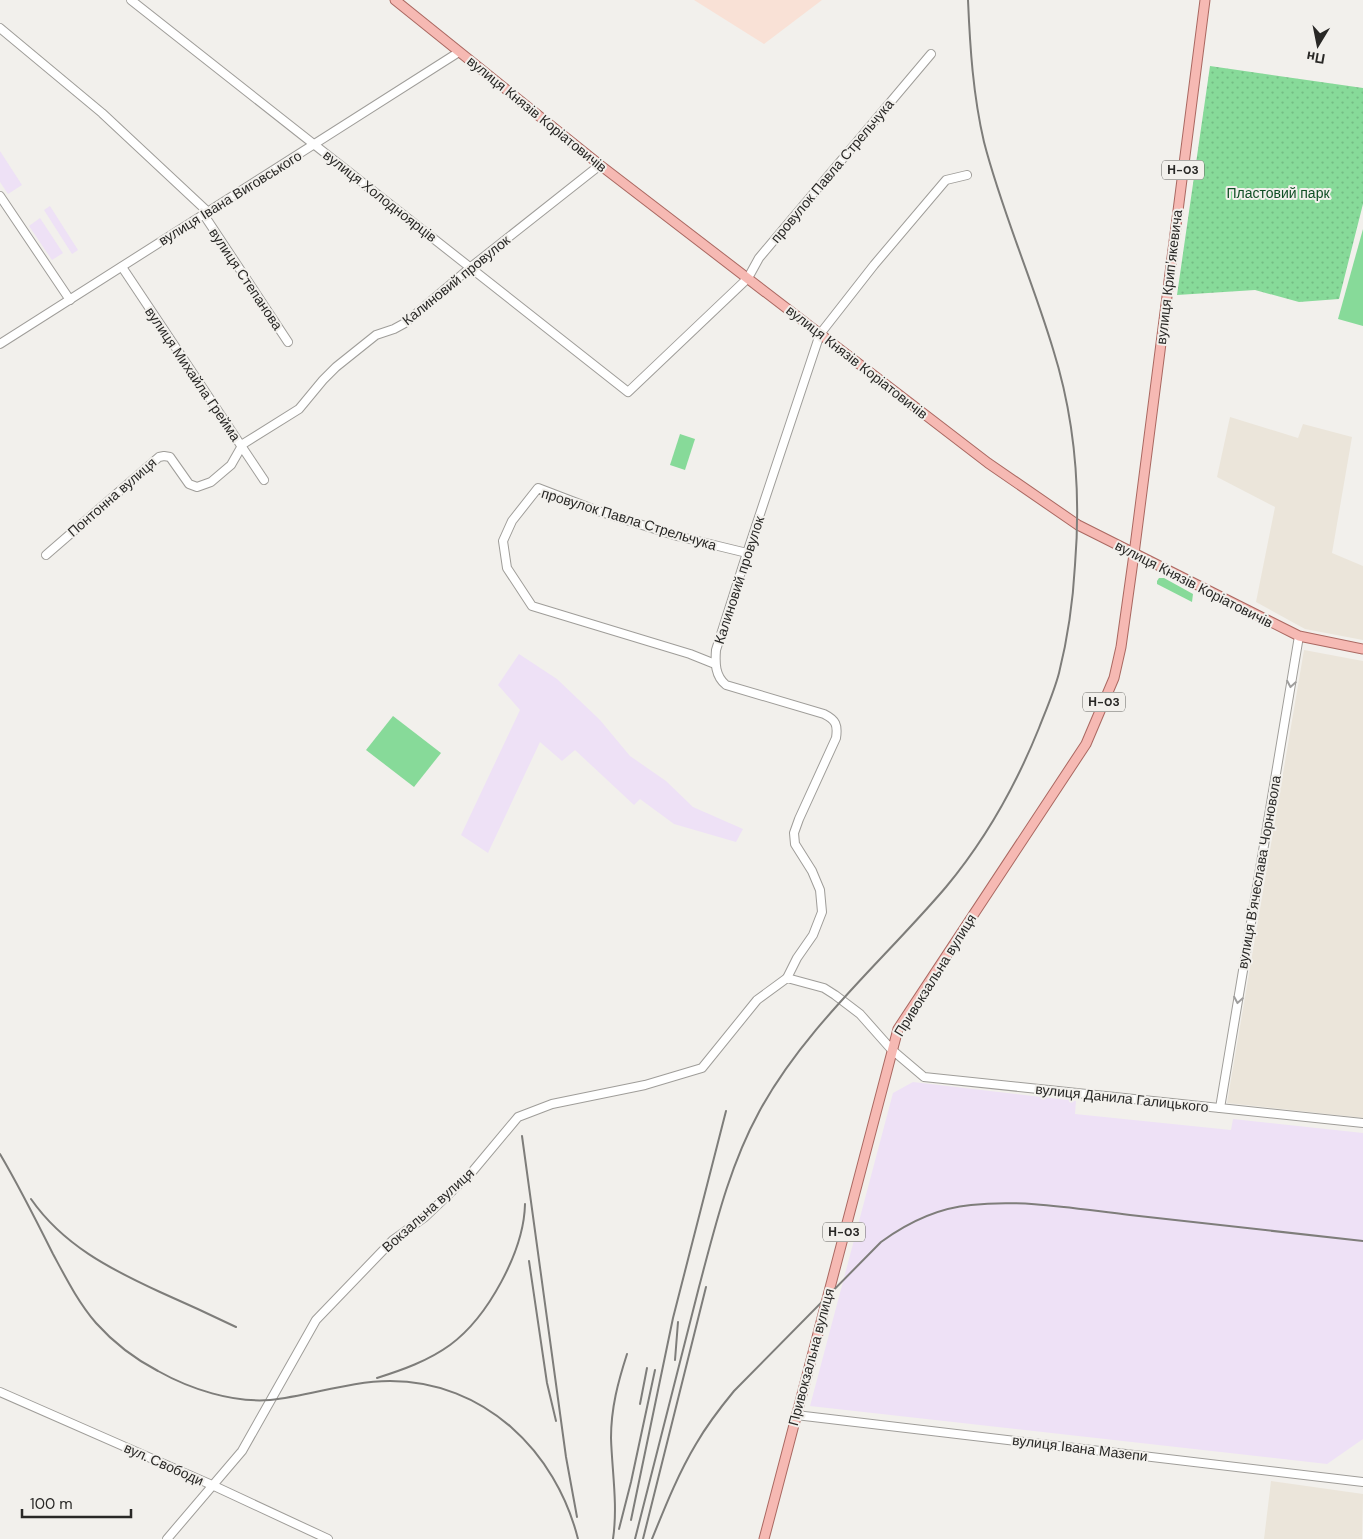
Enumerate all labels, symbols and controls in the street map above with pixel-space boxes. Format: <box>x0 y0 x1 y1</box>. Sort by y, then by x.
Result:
north arrow <box>1293 20 1343 70</box>
text: Пн <box>1305 47 1326 68</box>
street label: вулиця Князів Коріатовичів <box>463 52 611 176</box>
street label: провулок Павла Стрельчука <box>767 95 898 247</box>
street label: вулиця Івана Виговського <box>155 146 305 249</box>
street label: вулиця Холодноярців <box>320 146 440 246</box>
road number: Н-03 <box>1162 160 1204 180</box>
park label: Пластовий парк <box>1226 184 1330 202</box>
street label: вулиця Крипʼякевича <box>1152 208 1186 345</box>
street label: вулиця Степанова <box>205 225 287 334</box>
street label: Калиновий провулок <box>398 230 514 329</box>
street label: вулиця Князів Коріатовичів <box>783 301 931 423</box>
street label: вулиця Михайла Грейма <box>141 303 245 445</box>
street label: Понтонна вулиця <box>64 453 160 541</box>
street label: провулок Павла Стрельчука <box>539 484 719 554</box>
street label: Калиновий провулок <box>710 513 768 646</box>
street label: вулиця Князів Коріатовичів <box>1112 536 1276 632</box>
one-way arrow <box>1286 680 1296 689</box>
road number: Н-03 <box>1083 692 1125 712</box>
street label: вулиця В'ячеслава Чорновола <box>1233 774 1285 970</box>
street label: Привокзальна вулиця <box>890 910 980 1040</box>
one-way arrow <box>1233 995 1243 1004</box>
street label: вулиця Данила Галицького <box>1034 1080 1210 1116</box>
street label: Вокзальна вулиця <box>378 1164 478 1256</box>
road number: Н-03 <box>823 1222 865 1242</box>
street label: Привокзальна вулиця <box>784 1286 838 1428</box>
street label: вулиця Івана Мазепи <box>1011 1431 1149 1465</box>
street label: вул. Свободи <box>121 1438 207 1490</box>
scale bar <box>22 1486 131 1518</box>
text: 100 m <box>30 1494 73 1514</box>

